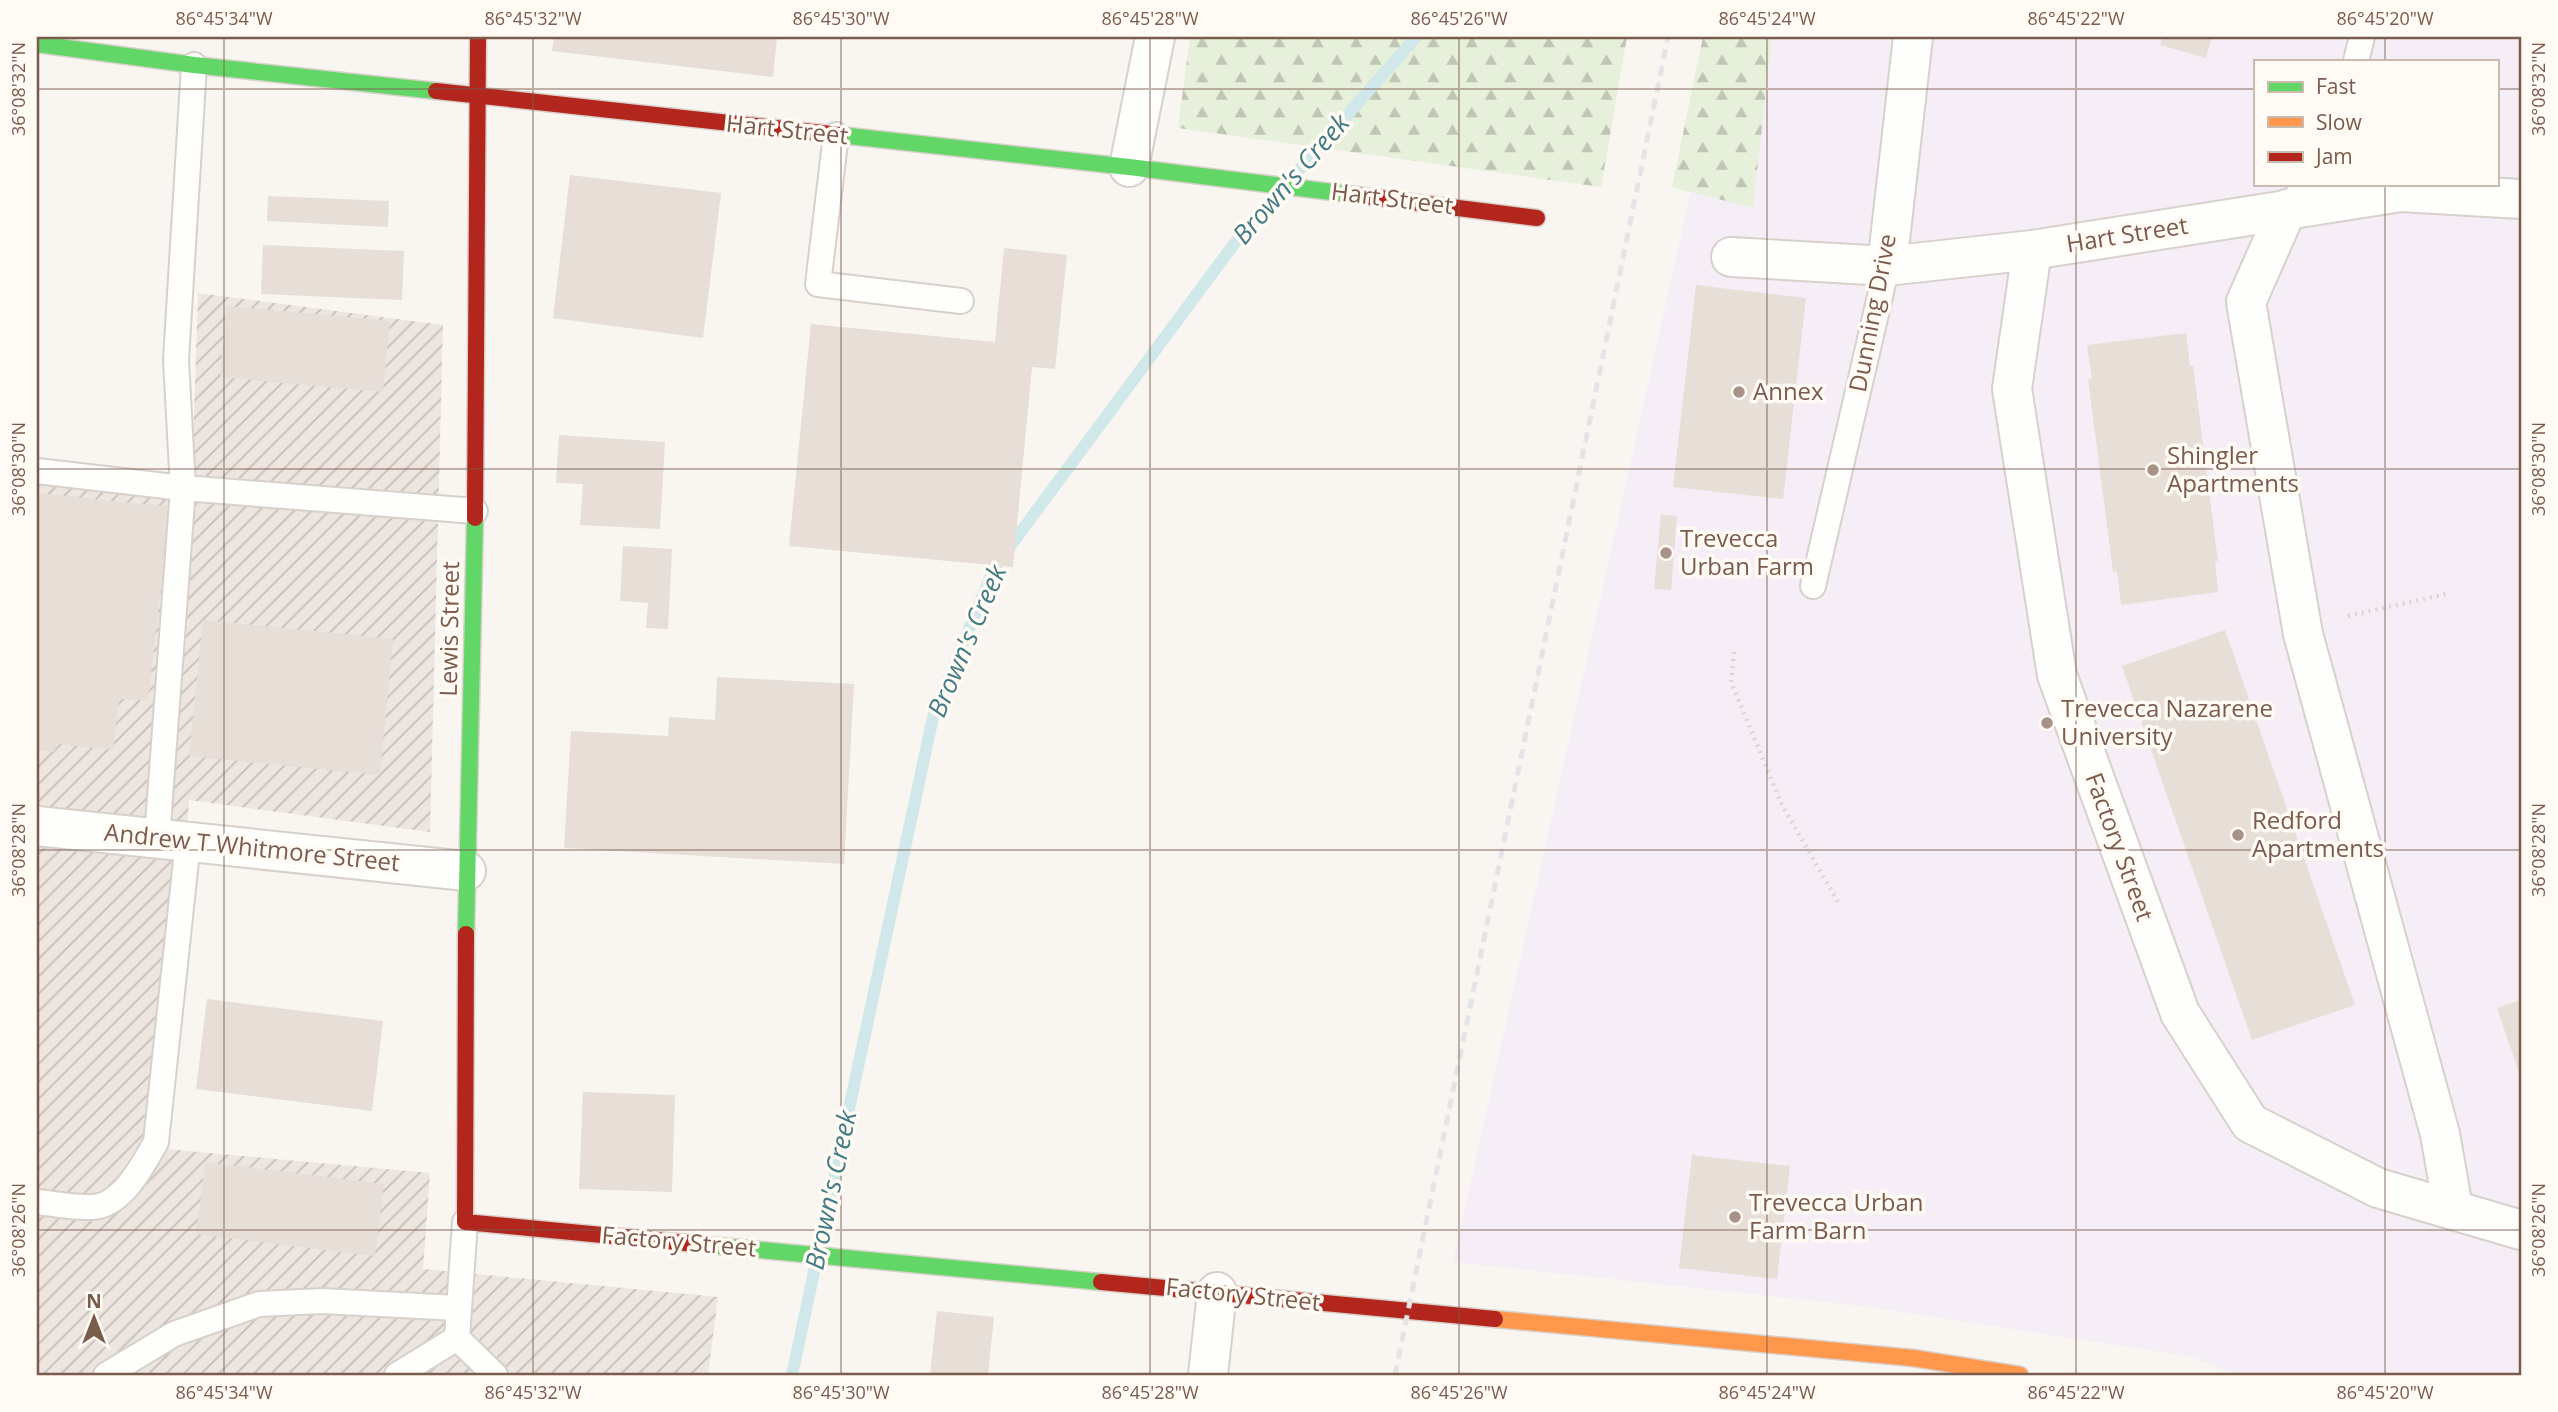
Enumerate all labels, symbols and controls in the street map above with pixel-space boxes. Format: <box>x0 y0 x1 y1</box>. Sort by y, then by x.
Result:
text: 86°45'34"W <box>175 6 273 30</box>
text: 86°45'32"W <box>484 6 582 30</box>
text: 86°45'30"W <box>792 6 890 30</box>
text: 86°45'28"W <box>1101 6 1199 30</box>
text: 86°45'26"W <box>1410 6 1508 30</box>
text: 86°45'24"W <box>1718 6 1816 30</box>
text: 86°45'22"W <box>2027 6 2125 30</box>
text: 86°45'20"W <box>2336 6 2434 30</box>
text: 36°08'32"N <box>6 42 30 136</box>
text: 36°08'32"N <box>2526 42 2550 136</box>
legend <box>2254 60 2498 186</box>
text: Fast <box>2316 72 2356 100</box>
water label: Brown's Creek <box>1224 105 1358 251</box>
street label: Hart Street <box>724 106 850 151</box>
text: Slow <box>2316 108 2362 136</box>
text: Jam <box>2314 142 2353 170</box>
street label: Hart Street <box>1329 174 1455 221</box>
street label: Hart Street <box>2064 208 2190 259</box>
street label: Dunning Drive <box>1840 231 1903 395</box>
place label: Annex <box>1753 374 1824 407</box>
marker: Annex <box>1731 384 1747 400</box>
text: 36°08'30"N <box>6 422 30 516</box>
text: 36°08'30"N <box>2526 422 2550 516</box>
place label: Shingler Apartments <box>2167 438 2299 499</box>
marker: Shingler Apartments <box>2145 462 2161 478</box>
place label: Trevecca Urban Farm <box>1680 521 1814 582</box>
marker: Trevecca Urban Farm <box>1658 545 1674 561</box>
water label: Brown's Creek <box>918 558 1015 722</box>
street label: Lewis Street <box>431 561 466 697</box>
place label: Trevecca Nazarene University <box>2061 691 2273 752</box>
marker: Trevecca Nazarene University <box>2039 715 2055 731</box>
street label: Factory Street <box>2078 768 2162 925</box>
text: 36°08'28"N <box>6 803 30 897</box>
place label: Redford Apartments <box>2252 803 2384 864</box>
text: 36°08'28"N <box>2526 803 2550 897</box>
street label: Andrew T Whitmore Street <box>103 815 401 878</box>
marker: Redford Apartments <box>2230 827 2246 843</box>
water label: Brown's Creek <box>796 1106 865 1273</box>
text: 36°08'26"N <box>6 1183 30 1277</box>
text: 36°08'26"N <box>2526 1183 2550 1277</box>
place label: Trevecca Urban Farm Barn <box>1749 1185 1924 1246</box>
marker: Trevecca Urban Farm Barn <box>1727 1209 1743 1225</box>
street label: Factory Street <box>600 1217 758 1264</box>
street label: Factory Street <box>1164 1269 1322 1318</box>
north arrow <box>60 1282 130 1352</box>
text: N <box>86 1288 102 1314</box>
text: 86°45'34"W <box>175 1380 273 1404</box>
text: 86°45'32"W <box>484 1380 582 1404</box>
text: 86°45'30"W <box>792 1380 890 1404</box>
text: 86°45'28"W <box>1101 1380 1199 1404</box>
text: 86°45'26"W <box>1410 1380 1508 1404</box>
text: 86°45'24"W <box>1718 1380 1816 1404</box>
text: 86°45'22"W <box>2027 1380 2125 1404</box>
text: 86°45'20"W <box>2336 1380 2434 1404</box>

